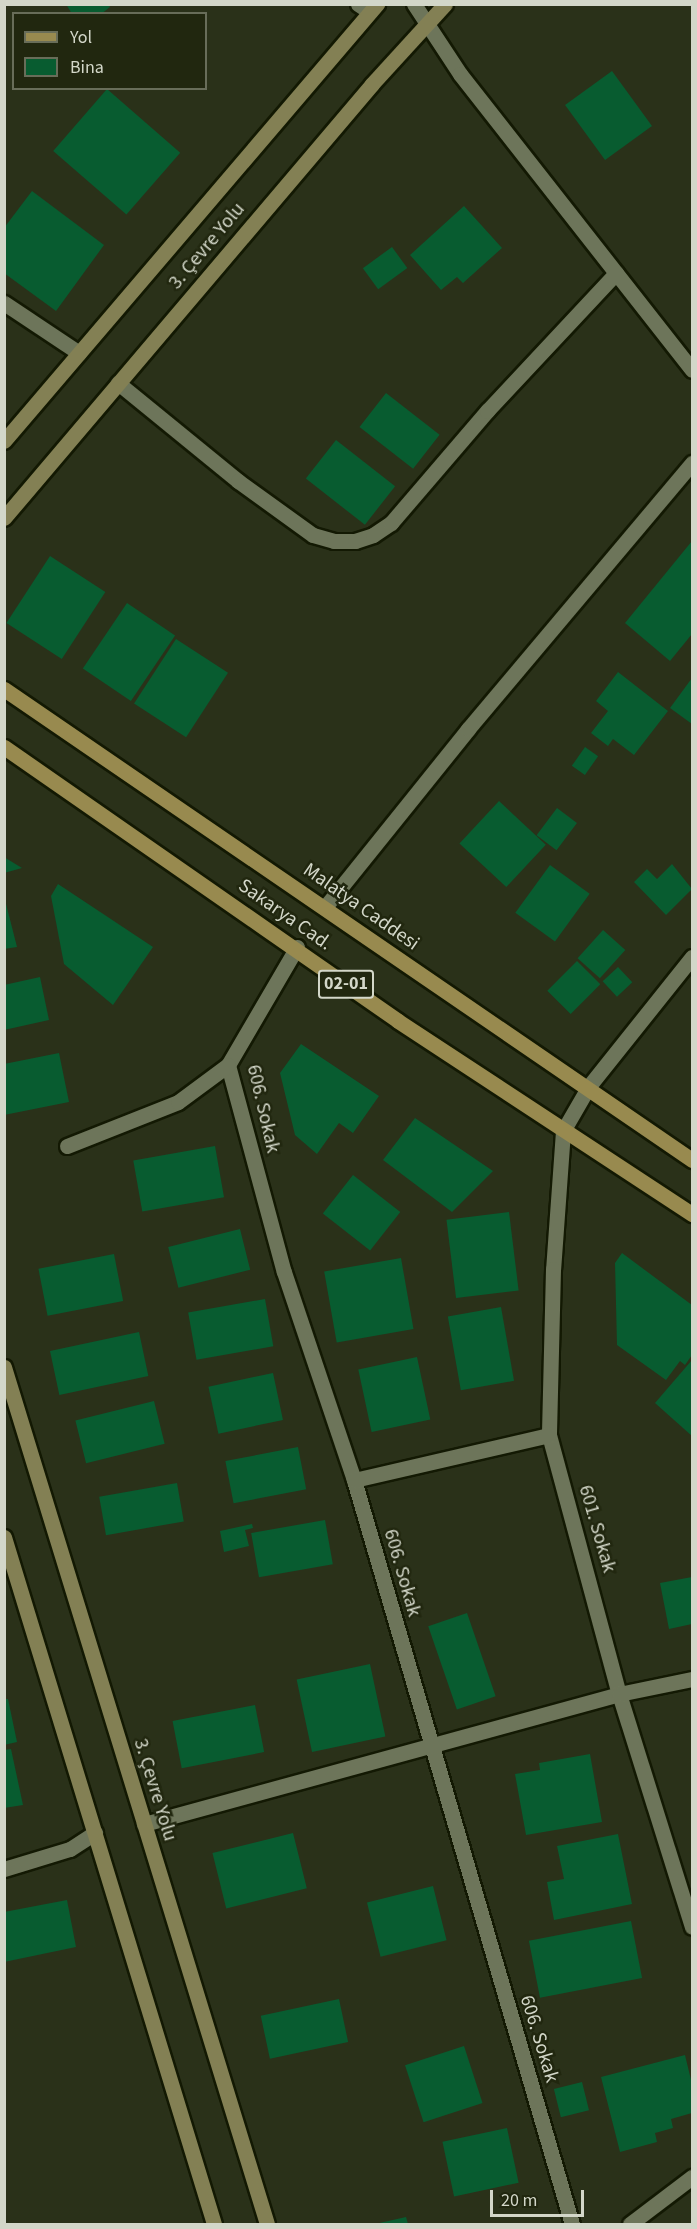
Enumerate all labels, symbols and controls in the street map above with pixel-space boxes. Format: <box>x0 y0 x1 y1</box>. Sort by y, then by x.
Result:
legend <box>12 12 207 90</box>
text: Yol <box>70 25 92 50</box>
text: Bina <box>70 55 104 80</box>
street label: 3. Çevre Yolu <box>164 198 250 294</box>
street label: Malatya Caddesi <box>298 858 424 956</box>
street label: Sakarya Cad. <box>234 874 336 956</box>
road number: 02-01 <box>318 969 374 999</box>
street label: 606. Sokak <box>241 1062 285 1156</box>
street label: 601. Sokak <box>573 1482 621 1576</box>
street label: 606. Sokak <box>378 1526 426 1620</box>
street label: 3. Çevre Yolu <box>128 1736 182 1844</box>
street label: 606. Sokak <box>514 1992 564 2086</box>
scale bar <box>493 2178 588 2216</box>
text: 20 m <box>501 2188 537 2213</box>

